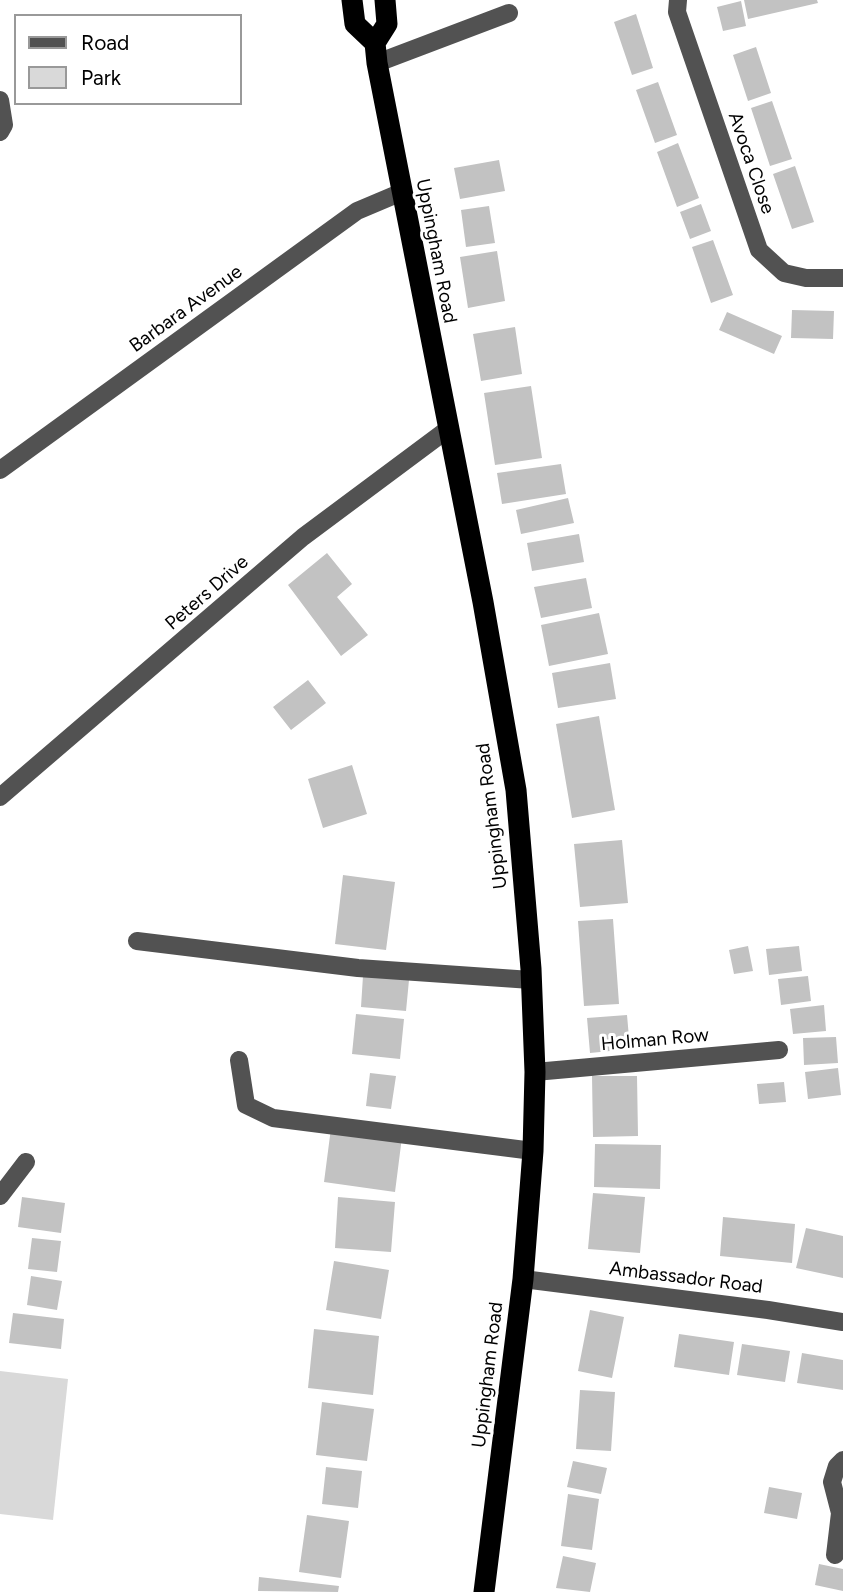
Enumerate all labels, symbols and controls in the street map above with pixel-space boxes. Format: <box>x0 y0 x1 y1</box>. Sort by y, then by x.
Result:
legend <box>14 14 242 105</box>
text: Road <box>81 30 129 55</box>
text: Park <box>81 65 121 90</box>
street label: Avoca Close <box>723 109 779 217</box>
street label: Uppingham Road <box>411 177 461 325</box>
street label: Barbara Avenue <box>125 261 247 357</box>
street label: Peters Drive <box>161 551 253 635</box>
street label: Uppingham Road <box>472 742 512 890</box>
street label: Holman Row <box>600 1024 710 1056</box>
street label: Ambassador Road <box>608 1257 764 1299</box>
street label: Uppingham Road <box>468 1301 508 1449</box>

